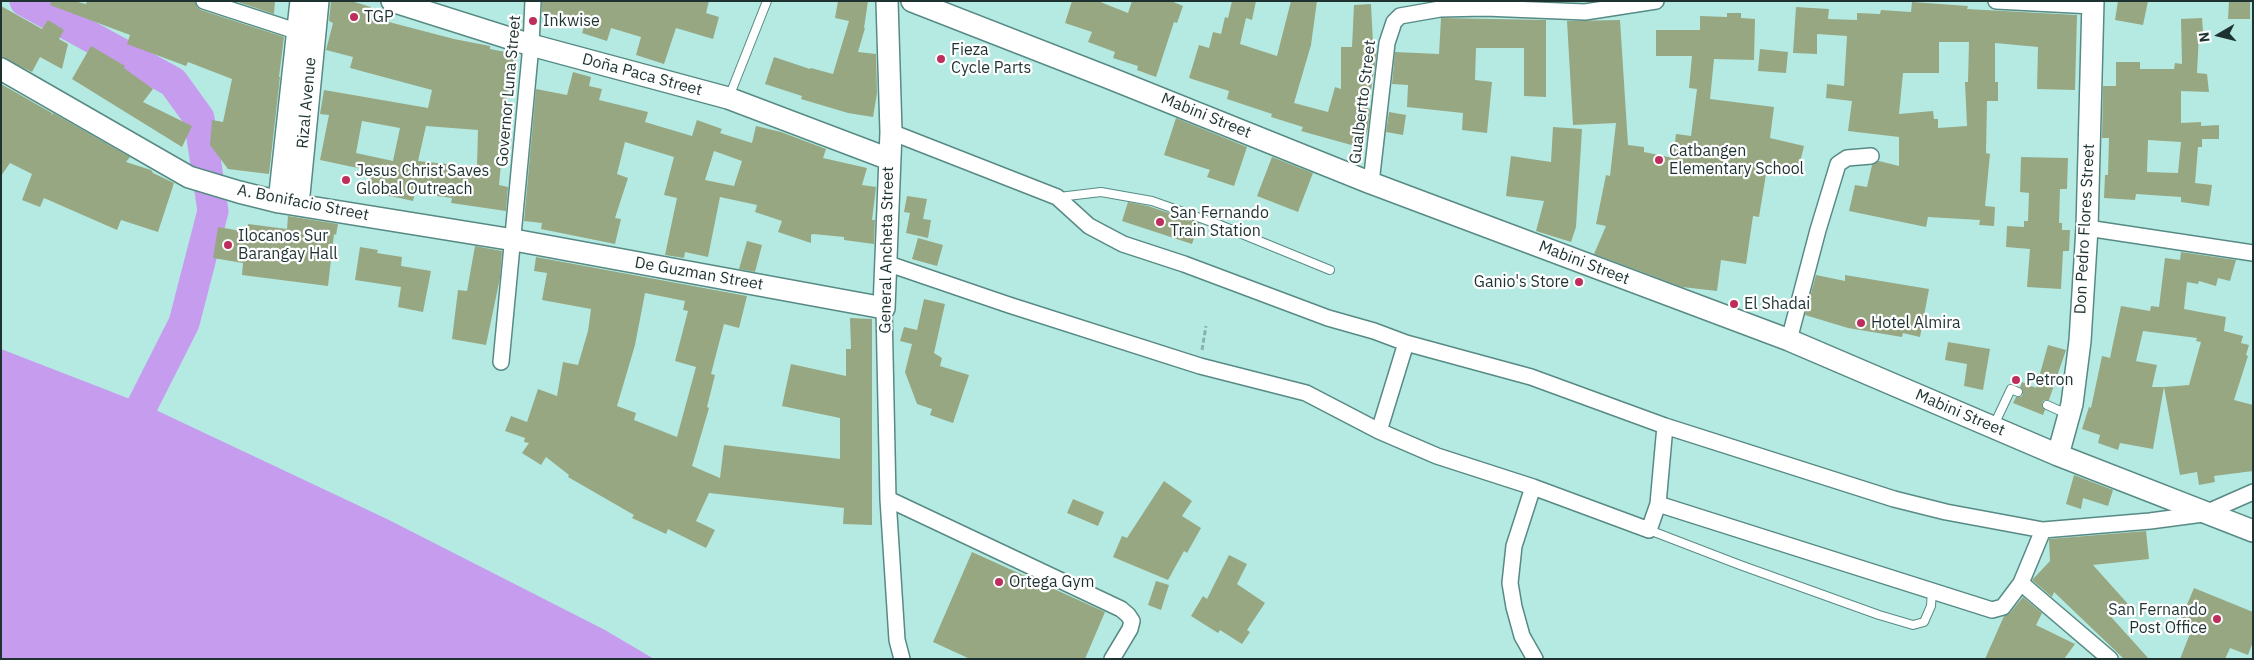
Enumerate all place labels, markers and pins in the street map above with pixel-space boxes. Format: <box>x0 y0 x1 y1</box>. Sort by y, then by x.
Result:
place label: TGP <box>364 7 394 27</box>
marker: TGP <box>348 11 360 23</box>
place label: Inkwise <box>543 11 600 31</box>
marker: Inkwise <box>527 15 539 27</box>
place label: Fieza Cycle Parts <box>951 40 1031 78</box>
marker: Fieza Cycle Parts <box>935 53 947 65</box>
place label: Catbangen Elementary School <box>1669 141 1804 179</box>
marker: Catbangen Elementary School <box>1653 154 1665 166</box>
place label: Jesus Christ Saves Global Outreach <box>356 161 489 199</box>
marker: Jesus Christ Saves Global Outreach <box>340 174 352 186</box>
place label: San Fernando Train Station <box>1170 203 1269 241</box>
marker: San Fernando Train Station <box>1154 216 1166 228</box>
place label: Ilocanos Sur Barangay Hall <box>238 226 338 264</box>
marker: Ilocanos Sur Barangay Hall <box>222 239 234 251</box>
place label: Ganio's Store <box>1474 272 1569 292</box>
marker: Ganio's Store <box>1573 276 1585 288</box>
place label: El Shadai <box>1744 294 1810 314</box>
marker: El Shadai <box>1728 298 1740 310</box>
place label: Hotel Almira <box>1871 313 1961 333</box>
marker: Hotel Almira <box>1855 317 1867 329</box>
place label: Petron <box>2026 370 2074 390</box>
marker: Petron <box>2010 374 2022 386</box>
place label: Ortega Gym <box>1009 572 1094 592</box>
marker: Ortega Gym <box>993 576 1005 588</box>
place label: San Fernando Post Office <box>2108 600 2207 638</box>
marker: San Fernando Post Office <box>2211 613 2223 625</box>

